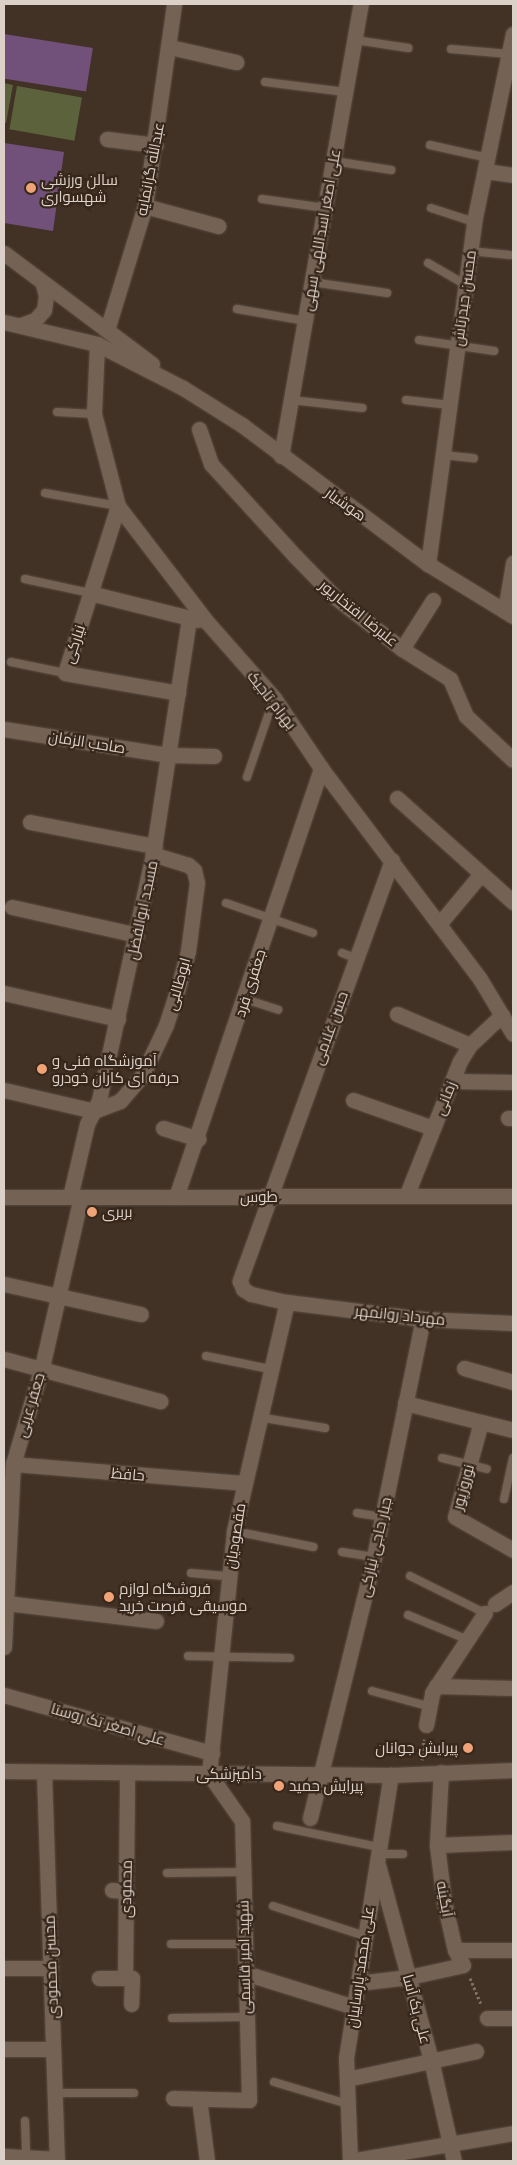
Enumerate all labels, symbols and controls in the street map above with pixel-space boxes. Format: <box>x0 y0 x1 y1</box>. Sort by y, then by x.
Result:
street label: عبدالله گرانمایه <box>132 121 168 217</box>
street label: علی اصغر اسداللهی سهی <box>298 148 344 312</box>
place label: سالن ورزشی شهسواری <box>41 170 118 205</box>
marker: سالن ورزشی شهسواری <box>25 182 37 194</box>
street label: محسن حیدرتاش <box>448 249 480 347</box>
street label: هوشیار <box>322 483 370 525</box>
street label: علیرضا افتخارپور <box>316 576 402 650</box>
street label: نیارکی <box>59 622 89 666</box>
street label: بهرام تاجیک <box>244 667 300 733</box>
street label: صاحب الزمان <box>47 727 127 757</box>
street label: مسجد ابوالفضل <box>123 859 161 961</box>
street label: جعفری فرد <box>231 947 269 1019</box>
street label: ابوطالبی <box>162 956 194 1012</box>
street label: حسن غلامی <box>308 989 352 1067</box>
place label: آموزشگاه فنی و حرفه ای کاران خودرو <box>52 1051 179 1086</box>
marker: آموزشگاه فنی و حرفه ای کاران خودرو <box>36 1063 48 1075</box>
street label: زمانی <box>430 1078 460 1118</box>
street label: طوس <box>240 1188 278 1206</box>
place label: بربری <box>102 1203 132 1221</box>
marker: بربری <box>86 1206 98 1218</box>
street label: مهرداد روانمهر <box>354 1301 446 1329</box>
street label: جعفر عربی <box>12 1371 48 1439</box>
street label: نوروزپور <box>448 1462 478 1512</box>
street label: حافظ <box>110 1464 146 1484</box>
street label: جبار حاجی نیازکی <box>355 1495 395 1599</box>
street label: مقصودیان <box>221 1502 249 1570</box>
place label: فروشگاه لوازم موسیقی فرصت خرید <box>119 1579 247 1614</box>
marker: فروشگاه لوازم موسیقی فرصت خرید <box>103 1591 115 1603</box>
street label: علی اصغر تک روستا <box>49 1699 167 1749</box>
place label: پیرایش جوانان <box>375 1739 458 1757</box>
marker: پیرایش جوانان <box>462 1742 474 1754</box>
street label: دامپزشکی <box>196 1765 262 1783</box>
place label: پیرایش حمید <box>289 1777 363 1795</box>
marker: پیرایش حمید <box>273 1780 285 1792</box>
street label: محمودی <box>116 1860 136 1918</box>
street label: آبگینه <box>433 1880 457 1918</box>
street label: شهید امیر قاسمی <box>234 1900 254 2014</box>
street label: علی محمد پارساییان <box>343 1905 377 2029</box>
street label: محسن محمودی <box>40 1915 62 2019</box>
street label: علی بک آسا <box>399 1972 435 2046</box>

